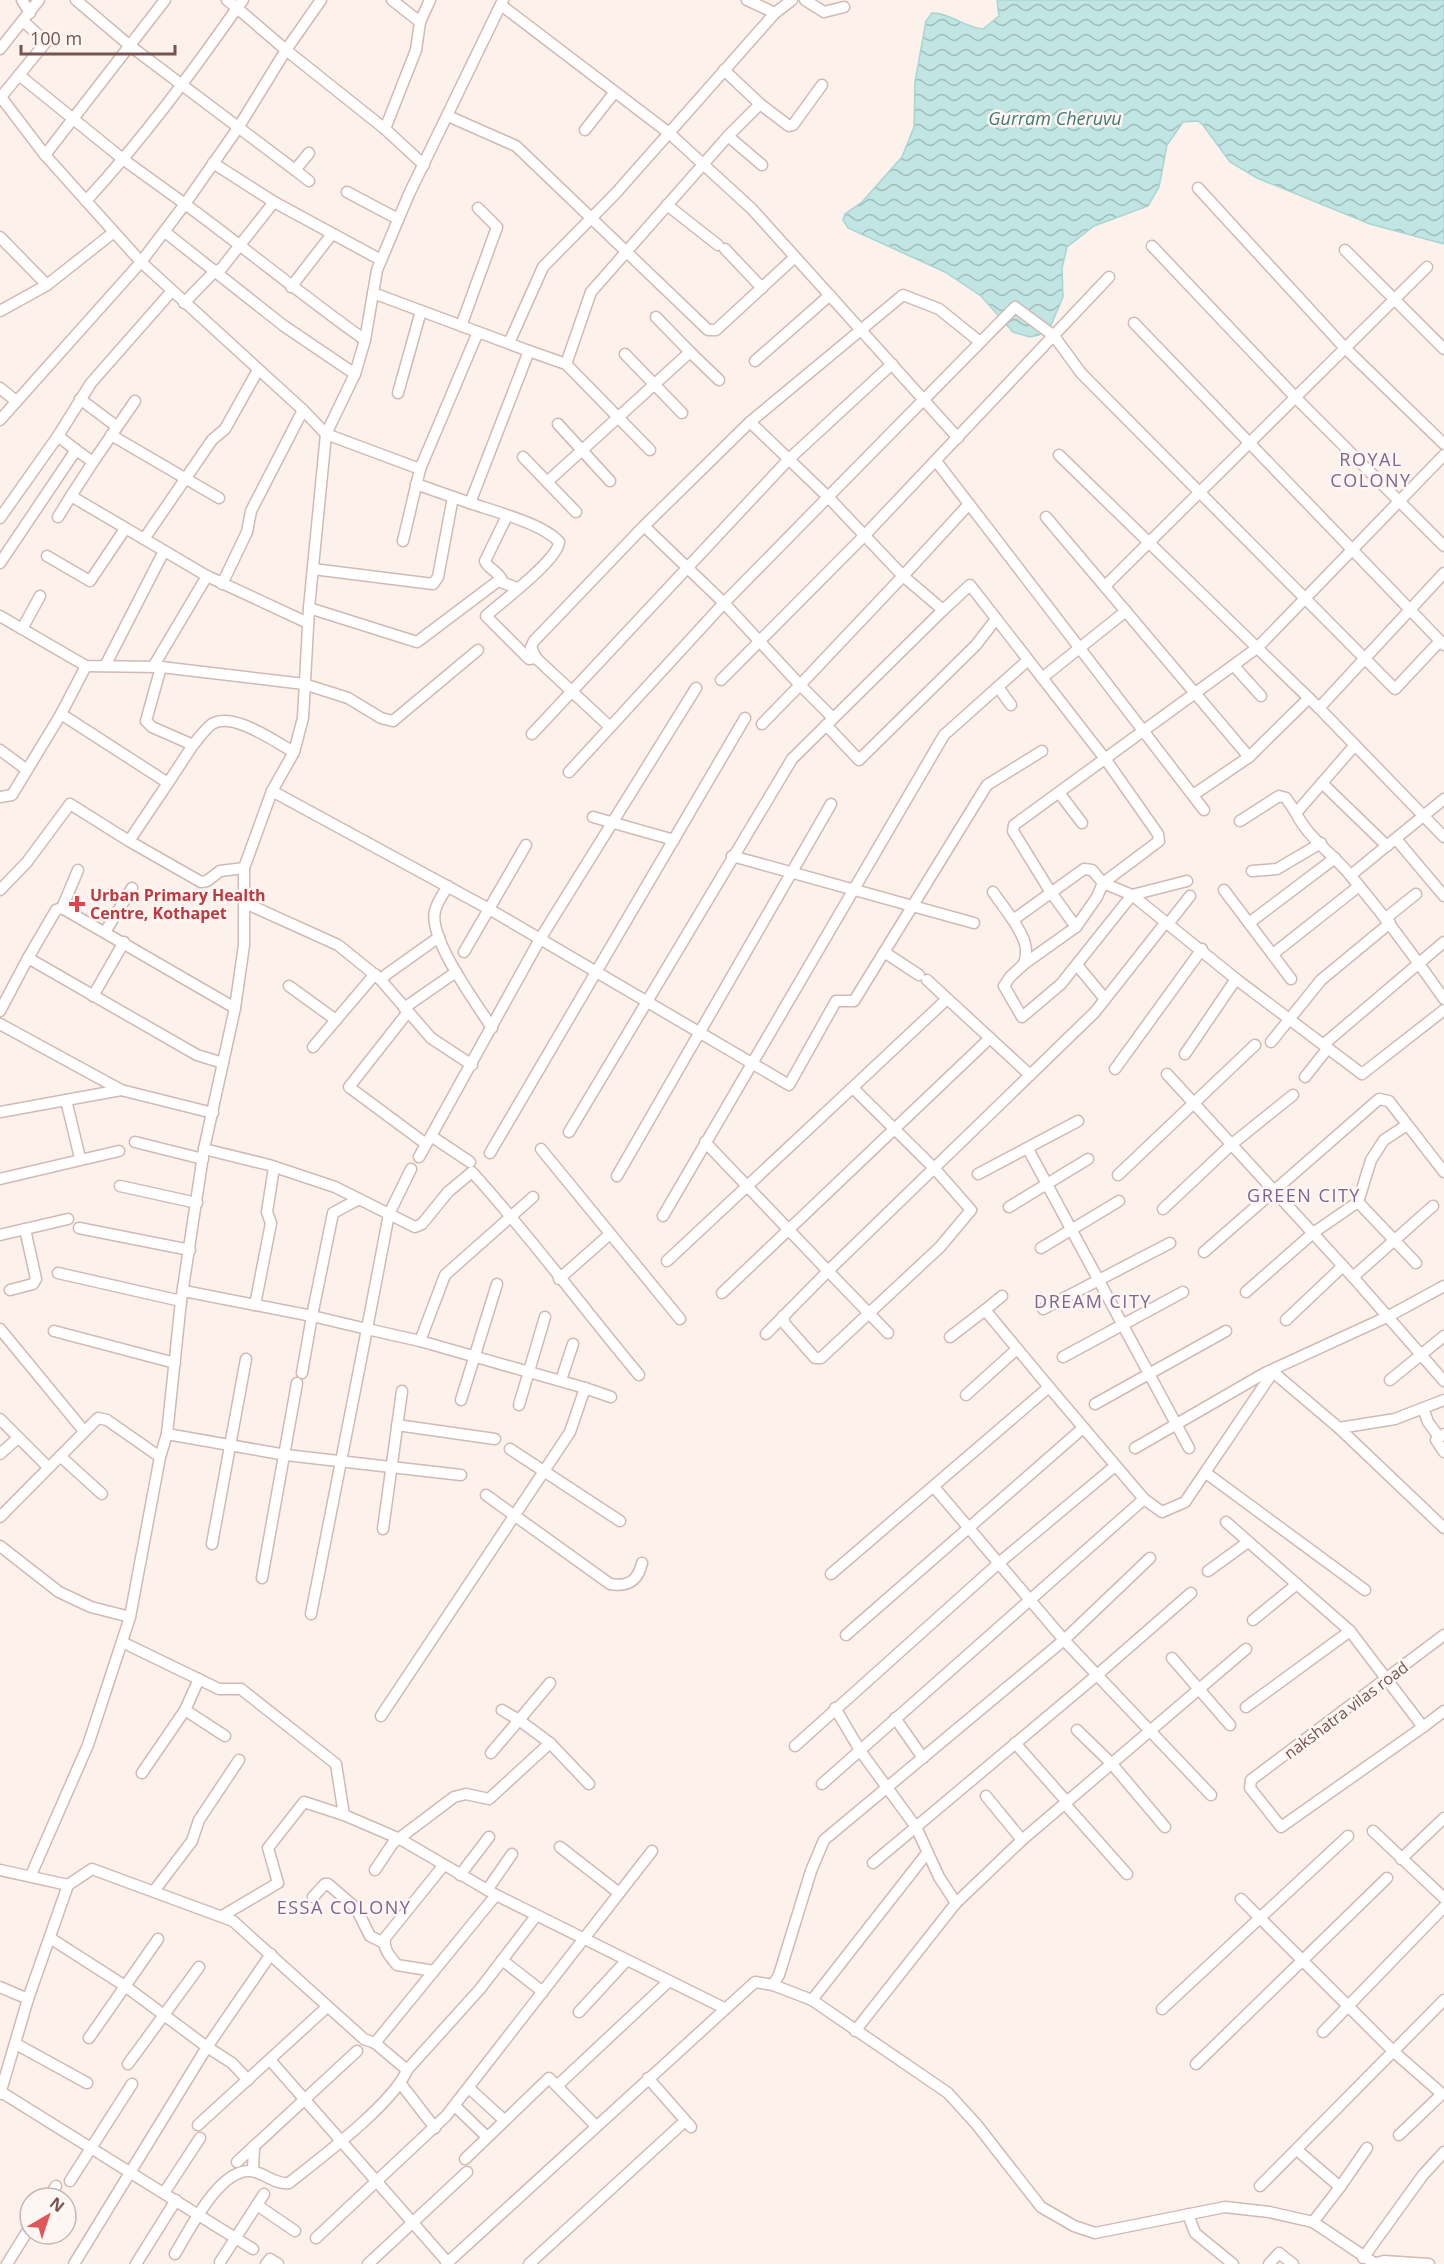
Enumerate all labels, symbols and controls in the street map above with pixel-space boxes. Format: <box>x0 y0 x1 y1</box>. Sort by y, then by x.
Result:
scale bar <box>21 18 176 56</box>
text: 100 m <box>30 26 82 50</box>
water label: Gurram Cheruvu <box>988 106 1122 130</box>
district label: ROYAL COLONY <box>1330 447 1412 492</box>
place label: Urban Primary Health Centre, Kothapet <box>90 884 266 924</box>
marker: Urban Primary Health Centre, Kothapet <box>68 895 86 913</box>
district label: GREEN CITY <box>1247 1183 1361 1207</box>
district label: DREAM CITY <box>1034 1289 1152 1313</box>
street label: nakshatra vilas road <box>1279 1656 1413 1764</box>
district label: ESSA COLONY <box>277 1895 411 1919</box>
north arrow <box>18 2186 78 2246</box>
text: N <box>45 2192 69 2217</box>

